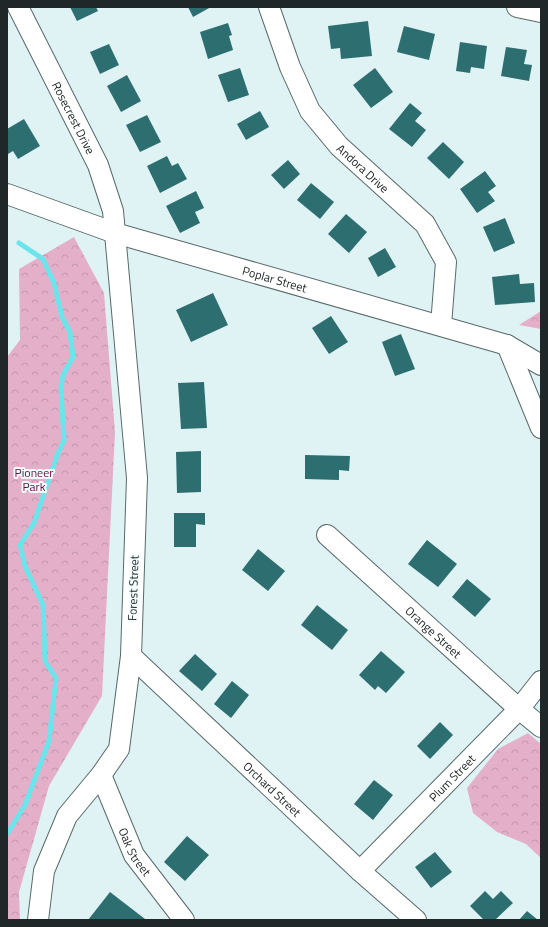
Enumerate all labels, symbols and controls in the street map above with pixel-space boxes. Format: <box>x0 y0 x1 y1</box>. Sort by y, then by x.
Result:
street label: Rosecrest Drive <box>48 78 100 157</box>
street label: Andora Drive <box>333 139 394 197</box>
street label: Poplar Street <box>240 260 310 297</box>
park label: Pioneer Park <box>15 463 53 496</box>
street label: Forest Street <box>122 554 144 621</box>
street label: Orange Street <box>401 601 467 663</box>
street label: Plum Street <box>424 749 480 806</box>
street label: Orchard Street <box>239 757 306 821</box>
street label: Oak Street <box>114 824 157 881</box>

